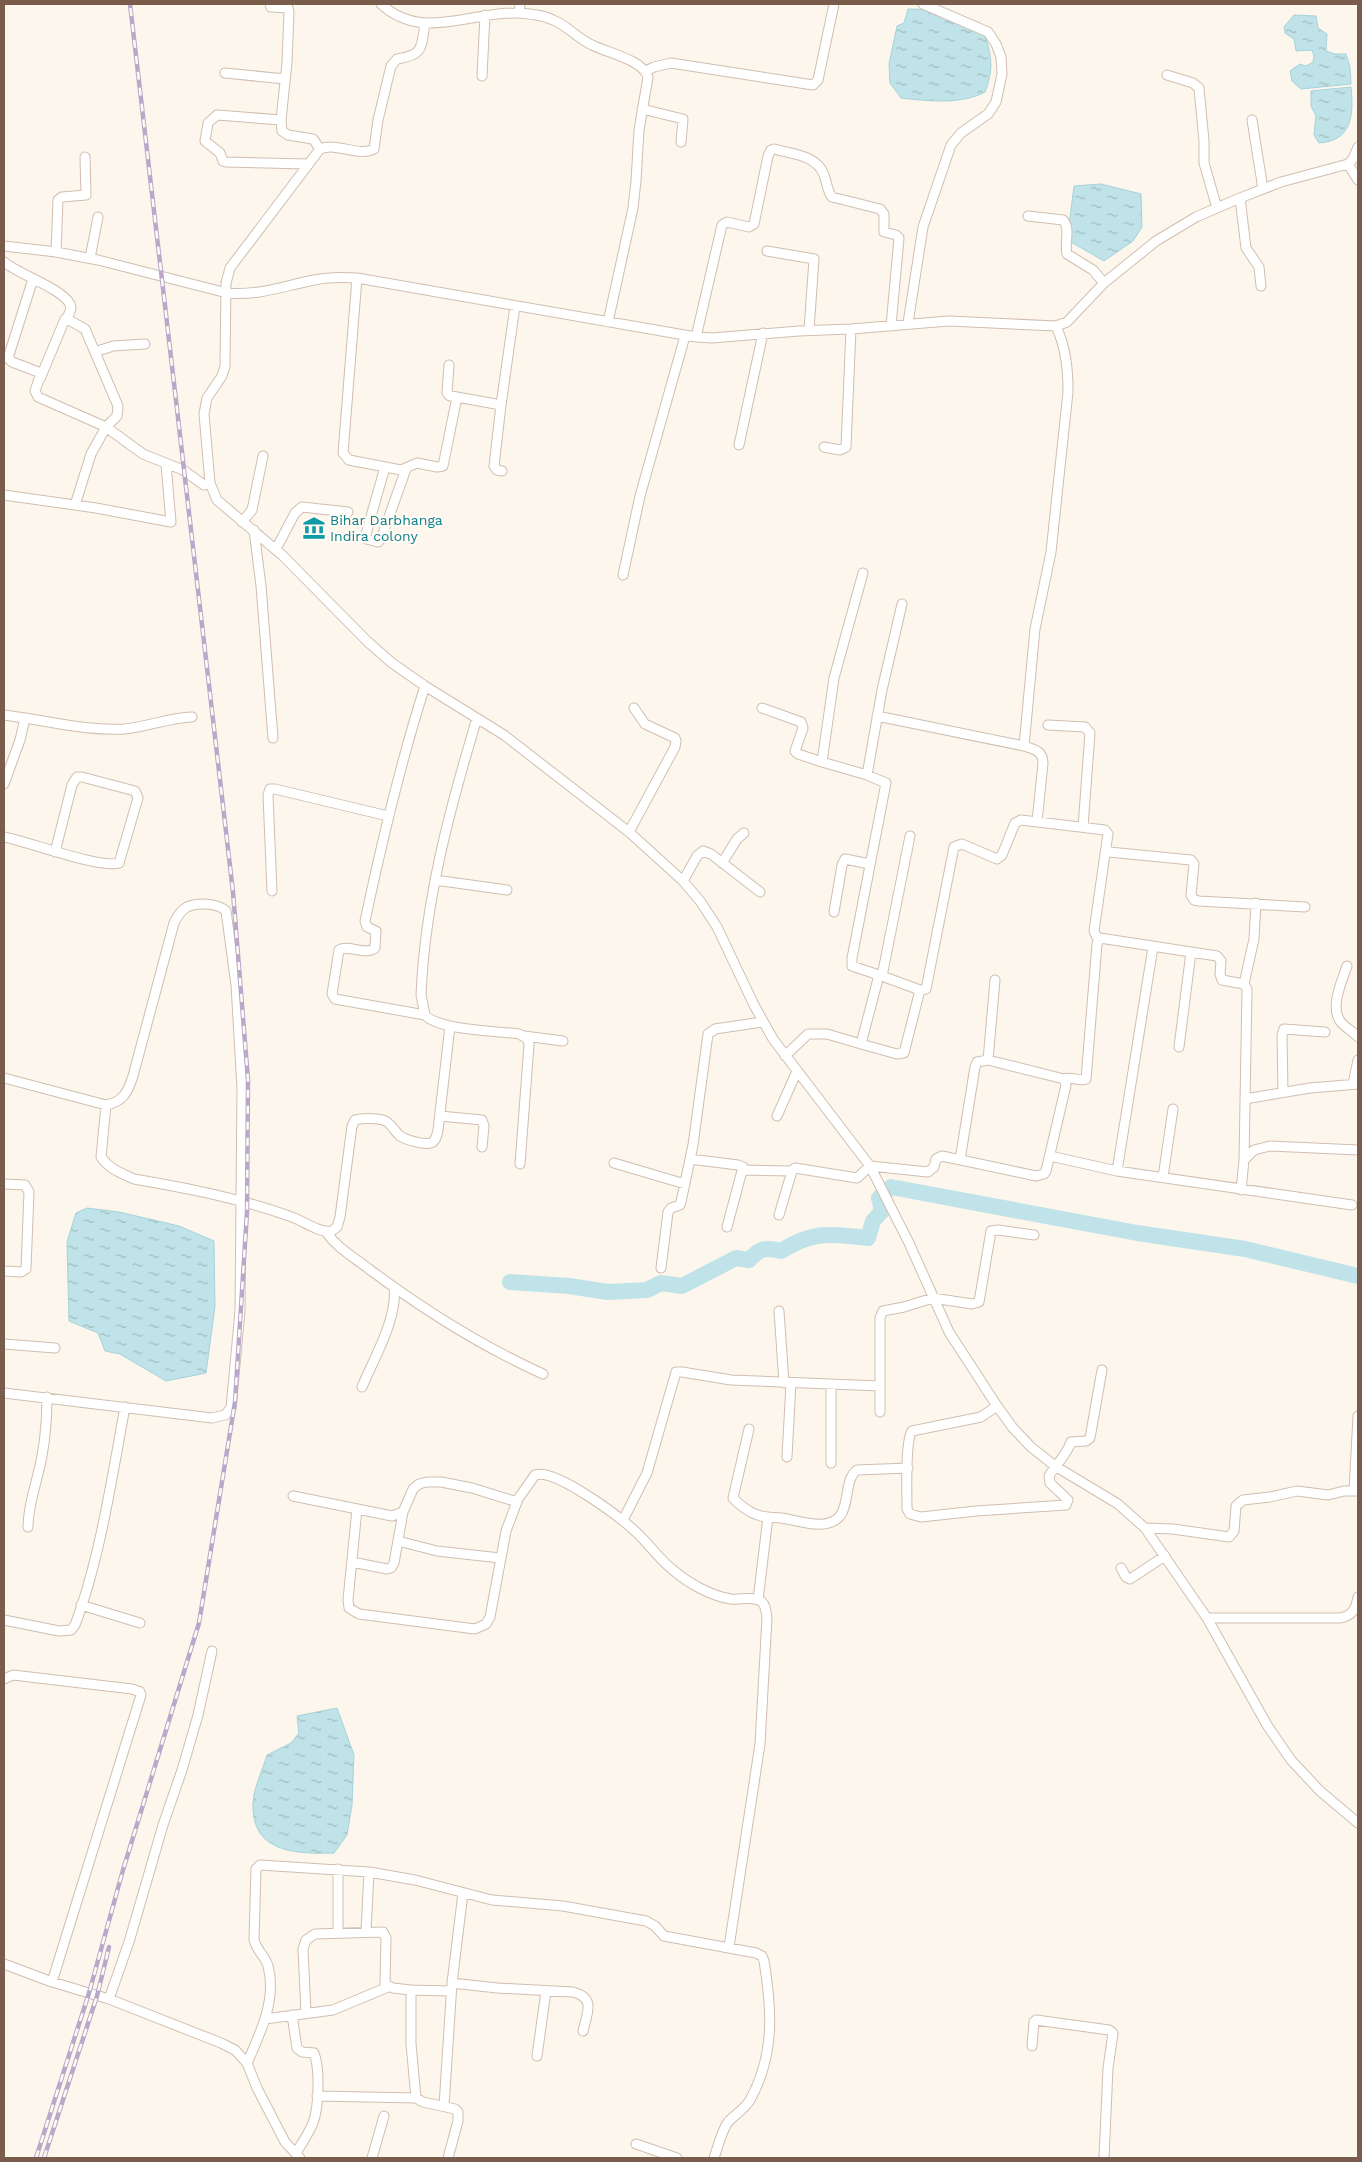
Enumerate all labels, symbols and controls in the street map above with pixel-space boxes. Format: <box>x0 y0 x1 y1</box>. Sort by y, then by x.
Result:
place label: Bihar Darbhanga Indira colony <box>330 512 443 544</box>
museum icon: Bihar Darbhanga Indira colony <box>301 515 327 541</box>

